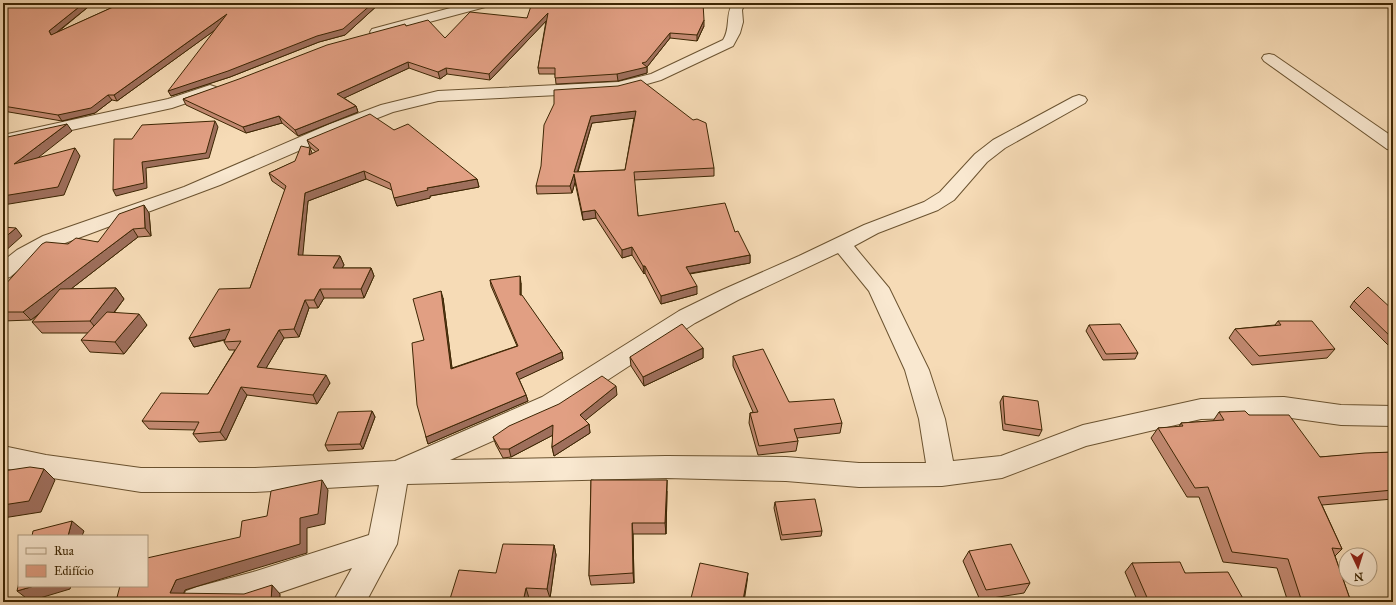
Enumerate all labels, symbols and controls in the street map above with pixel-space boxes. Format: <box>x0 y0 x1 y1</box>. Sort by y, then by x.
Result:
legend <box>18 535 148 587</box>
text: Rua <box>54 544 75 558</box>
north arrow <box>1338 547 1378 587</box>
text: Edifício <box>54 564 94 578</box>
text: N <box>1353 570 1364 583</box>

